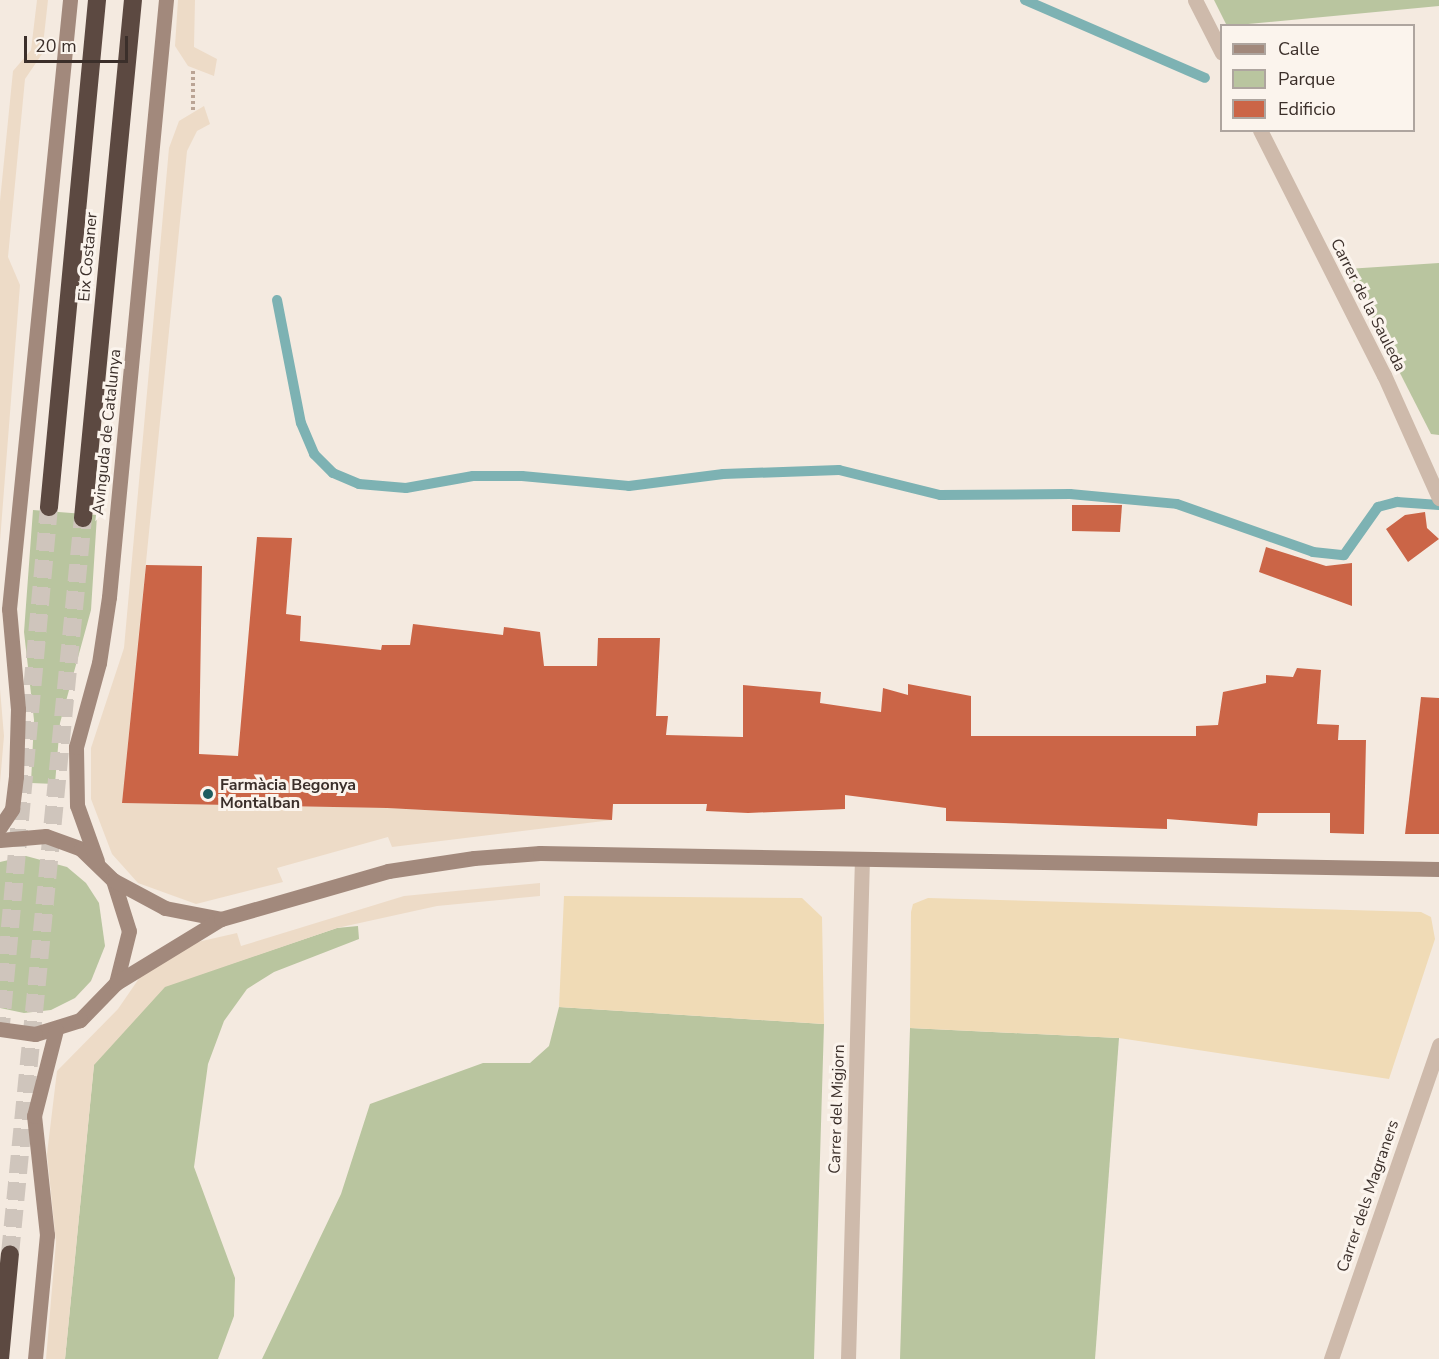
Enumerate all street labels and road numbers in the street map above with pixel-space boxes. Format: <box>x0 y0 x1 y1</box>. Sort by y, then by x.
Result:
street label: Eix Costaner <box>75 211 101 303</box>
street label: Carrer de la Sauleda <box>1326 235 1410 375</box>
street label: Avinguda de Catalunya <box>89 348 125 516</box>
street label: Carrer del Migjorn <box>825 1044 849 1174</box>
street label: Carrer dels Magraners <box>1333 1117 1403 1275</box>

